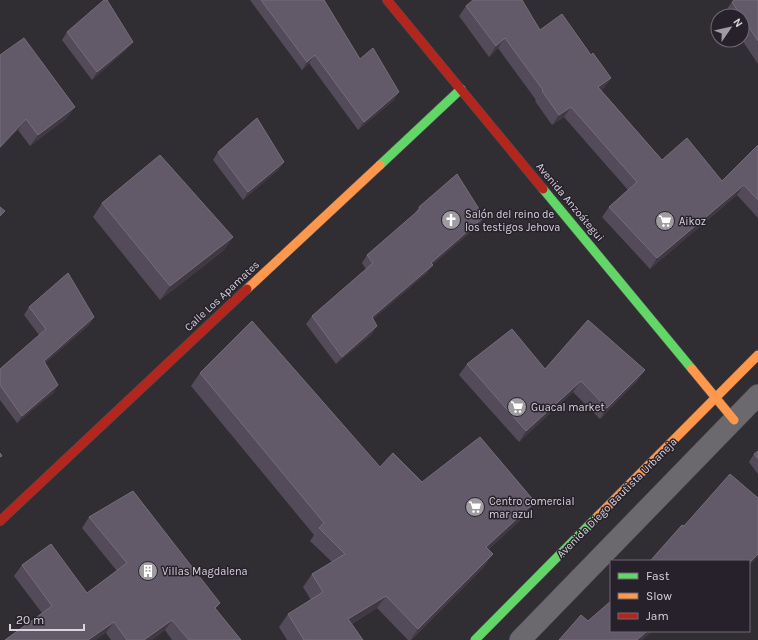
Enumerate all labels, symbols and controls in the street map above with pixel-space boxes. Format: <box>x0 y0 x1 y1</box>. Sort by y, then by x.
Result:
north arrow <box>710 8 750 48</box>
text: N <box>730 16 745 30</box>
street label: Avenida Anzoátegui <box>533 160 607 244</box>
place label: Salón del reino de los testigos Jehova <box>465 208 560 234</box>
church icon: Salón del reino de los testigos Jehova <box>440 209 462 231</box>
supermarket icon: Aikoz <box>654 210 676 232</box>
place label: Aikoz <box>679 215 706 228</box>
street label: Calle Los Apamates <box>182 258 262 334</box>
supermarket icon: Guacal market <box>506 396 528 418</box>
place label: Guacal market <box>531 401 605 414</box>
street label: Avenida Diego Bautista Urbaneja <box>554 435 680 561</box>
place label: Centro comercial mar azul <box>489 495 574 521</box>
supermarket icon: Centro comercial mar azul <box>464 496 486 518</box>
building icon: Villas Magdalena <box>137 560 159 582</box>
legend <box>610 560 750 632</box>
place label: Villas Magdalena <box>162 565 248 578</box>
text: Fast <box>646 569 670 583</box>
text: Slow <box>646 589 672 603</box>
scale bar <box>10 606 84 632</box>
text: Jam <box>646 609 669 623</box>
text: 20 m <box>16 613 44 627</box>

